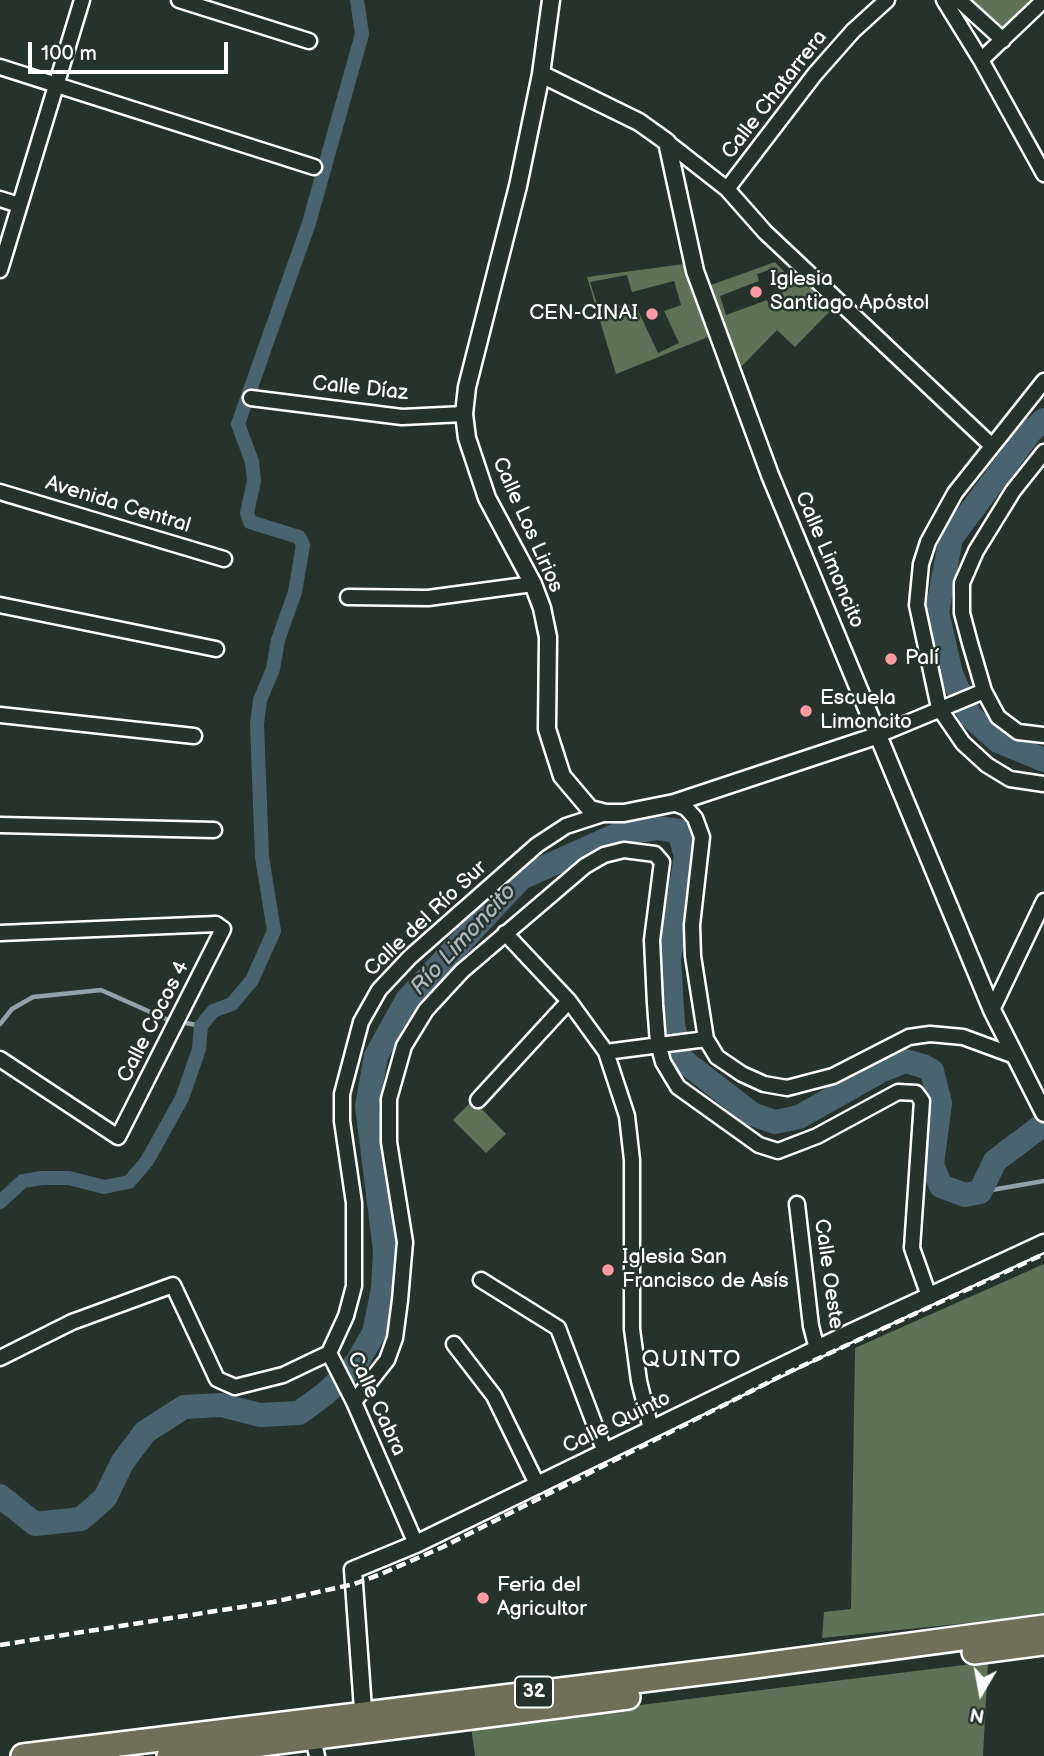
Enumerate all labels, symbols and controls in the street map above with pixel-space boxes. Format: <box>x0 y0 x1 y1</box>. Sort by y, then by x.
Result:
street label: Calle Chatarrera <box>717 26 833 164</box>
scale bar <box>32 28 231 72</box>
text: 100 m <box>41 41 97 66</box>
place label: Iglesia Santiago Apóstol <box>770 267 929 317</box>
marker: Iglesia Santiago Apóstol <box>748 284 764 300</box>
place label: CEN-CINAI <box>529 301 638 327</box>
marker: CEN-CINAI <box>644 306 660 322</box>
street label: Calle Díaz <box>311 371 409 407</box>
street label: Calle Los Lirios <box>486 453 568 597</box>
street label: Avenida Central <box>42 471 194 539</box>
street label: Calle Limoncito <box>789 488 869 632</box>
place label: Palí <box>905 646 939 672</box>
marker: Palí <box>883 651 899 667</box>
place label: Escuela Limoncito <box>820 686 912 736</box>
marker: Escuela Limoncito <box>798 703 814 719</box>
street label: Calle del Río Sur <box>359 856 493 982</box>
water label: Río Limoncito <box>405 879 523 1001</box>
street label: Calle Cocos 4 <box>113 957 195 1087</box>
street label: Calle Oeste <box>808 1217 848 1331</box>
place label: Iglesia San Francisco de Asís <box>622 1245 789 1295</box>
marker: Iglesia San Francisco de Asís <box>600 1262 616 1278</box>
district label: QUINTO <box>642 1346 742 1374</box>
street label: Calle Cabra <box>341 1348 411 1460</box>
street label: Calle Quinto <box>559 1386 675 1460</box>
place label: Feria del Agricultor <box>497 1573 587 1623</box>
marker: Feria del Agricultor <box>475 1590 491 1606</box>
north arrow <box>946 1658 1016 1728</box>
road number: 32 <box>515 1676 553 1708</box>
text: N <box>968 1702 986 1727</box>

